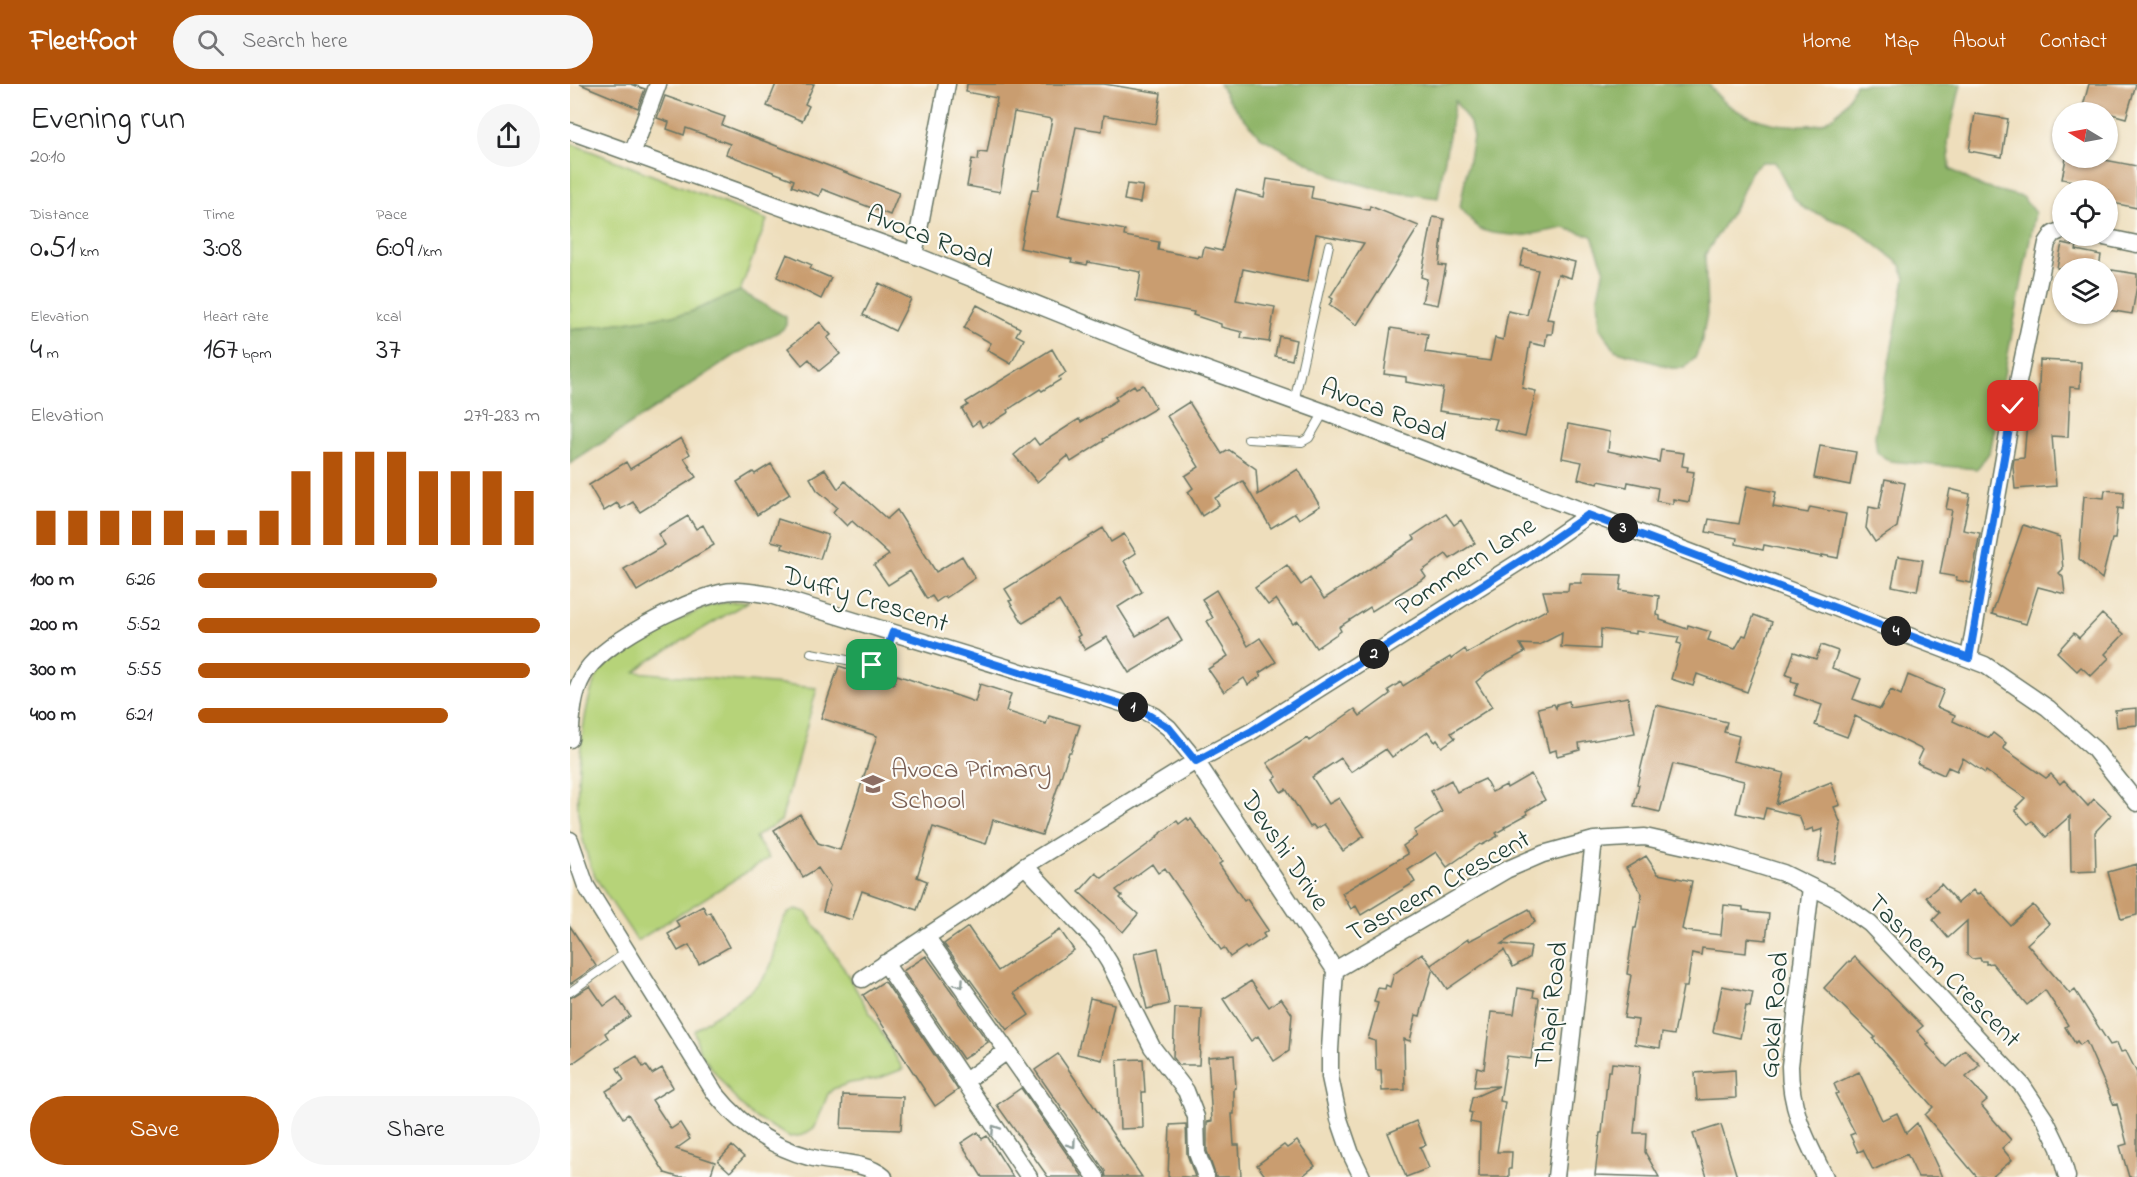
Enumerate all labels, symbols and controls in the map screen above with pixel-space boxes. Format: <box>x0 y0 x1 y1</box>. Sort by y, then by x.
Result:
search box <box>173 15 593 69</box>
text: Fleetfoot <box>30 22 137 63</box>
icon: search <box>194 26 227 59</box>
text: Search here <box>242 26 348 58</box>
text: Home <box>1802 27 1851 57</box>
text: Map <box>1884 27 1919 57</box>
text: About <box>1952 27 2006 57</box>
text: Contact <box>2039 27 2107 57</box>
text: Evening run <box>30 96 185 144</box>
north arrow <box>2052 102 2118 168</box>
map controls <box>2052 102 2118 324</box>
button: share <box>477 104 540 167</box>
text: 20:10 <box>30 143 65 172</box>
button: locate <box>2052 180 2118 246</box>
street label: Avoca Road <box>860 196 998 280</box>
text: Distance <box>30 203 89 227</box>
text: Time <box>203 203 235 227</box>
text: Pace <box>376 203 407 227</box>
text: 0.51 <box>30 227 76 271</box>
text: 3:08 <box>203 227 242 271</box>
text: 6:09 <box>376 227 414 271</box>
text: km <box>76 240 99 264</box>
text: /km <box>414 240 442 264</box>
button: layers <box>2052 258 2118 324</box>
text: Elevation <box>30 305 89 329</box>
text: Heart rate <box>203 305 269 329</box>
text: kcal <box>376 305 401 329</box>
text: 4 <box>30 329 42 373</box>
text: 167 <box>203 329 238 373</box>
text: 37 <box>376 329 401 373</box>
text: m <box>42 342 59 366</box>
text: bpm <box>238 342 272 366</box>
street label: Avoca Road <box>1314 369 1452 453</box>
pin <box>1987 380 2038 431</box>
icon: check <box>1996 389 2029 422</box>
text: Elevation <box>30 402 104 431</box>
text: 279–283 m <box>464 402 540 431</box>
street label: Pommern Lane <box>1388 507 1545 627</box>
pin: 3 <box>1608 513 1638 543</box>
text: 3 <box>1620 516 1626 540</box>
street label: Duffy Crescent <box>776 556 953 644</box>
text: 100 m <box>30 566 74 595</box>
text: 6:26 <box>126 566 155 595</box>
text: 200 m <box>30 611 78 640</box>
text: 5:52 <box>126 611 161 640</box>
pin: 4 <box>1881 616 1911 646</box>
text: 4 <box>1893 619 1899 643</box>
pin <box>846 639 897 690</box>
pin: 2 <box>1359 639 1389 669</box>
text: 2 <box>1370 642 1378 666</box>
icon: arrive <box>855 648 888 681</box>
text: 300 m <box>30 656 76 685</box>
text: 5:55 <box>126 656 162 685</box>
pin: 1 <box>1118 692 1148 722</box>
text: 1 <box>1130 695 1136 719</box>
text: 400 m <box>30 701 76 730</box>
text: 6:21 <box>126 701 153 730</box>
place label: Avoca Primary School <box>891 751 1052 821</box>
school or university icon: Avoca Primary School <box>860 771 886 797</box>
street label: Devshi Drive <box>1229 783 1339 920</box>
street label: Tasneem Crescent <box>1340 821 1538 954</box>
street label: Tasneem Crescent <box>1857 886 2029 1058</box>
street label: Thapi Road <box>1525 939 1580 1071</box>
street label: Gokal Road <box>1751 950 1800 1080</box>
one-way arrow <box>953 977 964 988</box>
button: Save <box>30 1096 279 1165</box>
button: Share <box>291 1096 540 1165</box>
one-way arrow <box>991 1125 1002 1136</box>
one-way arrow <box>1064 1137 1075 1148</box>

